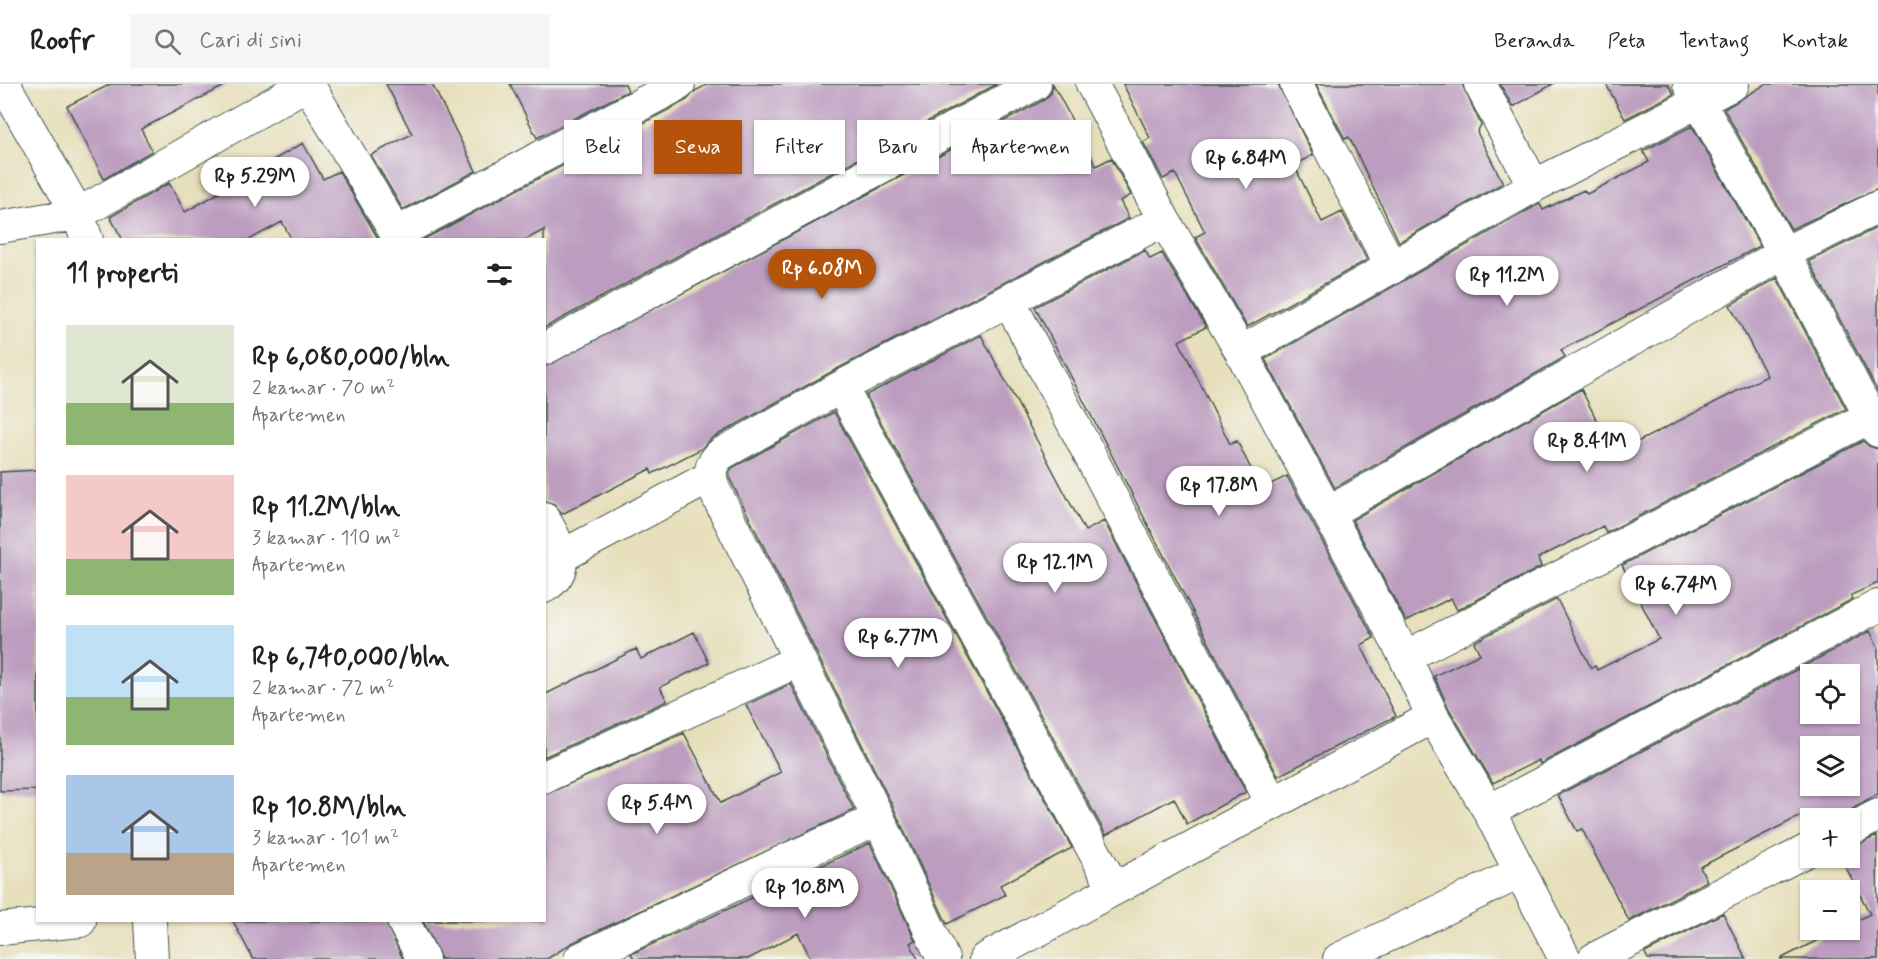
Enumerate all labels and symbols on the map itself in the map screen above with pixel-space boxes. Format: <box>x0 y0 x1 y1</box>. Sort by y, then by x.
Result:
pin: Rp 6.84M <box>1184 139 1308 190</box>
pin: Rp 5.29M <box>193 157 317 208</box>
pin: Rp 6.08M <box>760 249 884 300</box>
pin: Rp 11.2M <box>1445 256 1569 307</box>
pin: Rp 8.41M <box>1525 422 1649 473</box>
pin: Rp 17.8M <box>1157 466 1281 517</box>
pin: Rp 12.1M <box>993 543 1117 594</box>
pin: Rp 6.74M <box>1614 565 1738 616</box>
pin: Rp 6.77M <box>836 618 960 669</box>
pin: Rp 5.4M <box>602 784 712 835</box>
pin: Rp 10.8M <box>743 868 867 919</box>

